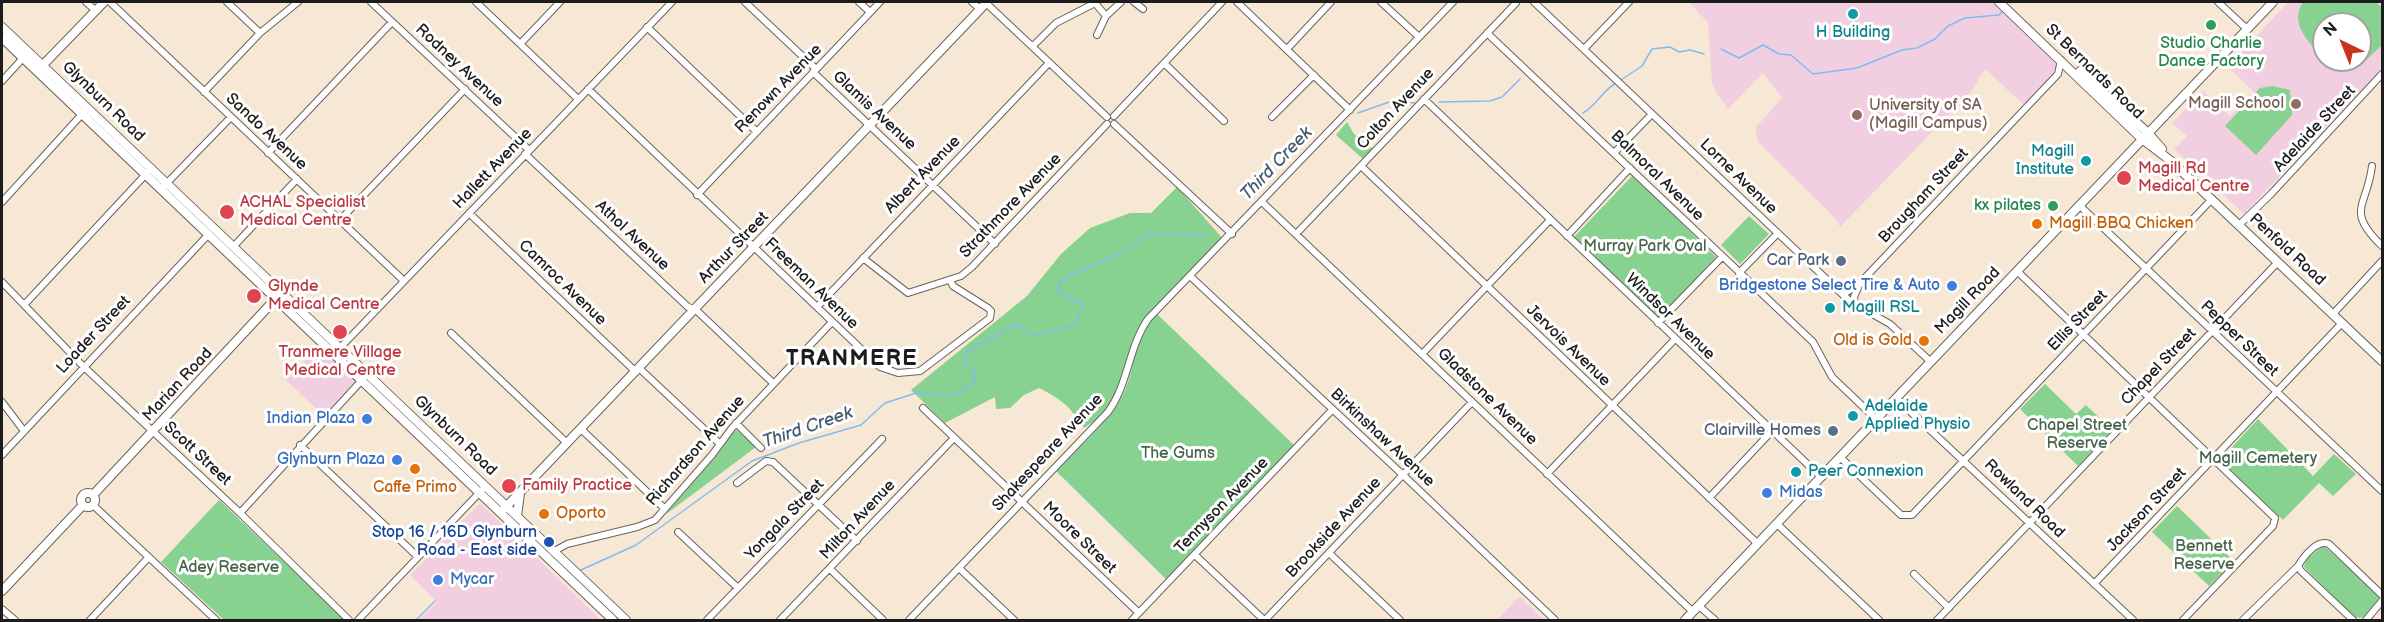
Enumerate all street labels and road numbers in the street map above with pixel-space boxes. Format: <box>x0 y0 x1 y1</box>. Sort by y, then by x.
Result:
street label: Rodney Avenue <box>411 20 507 112</box>
street label: St Bernards Road <box>2041 20 2147 124</box>
street label: Renown Avenue <box>732 40 826 138</box>
street label: Glynburn Road <box>58 58 148 146</box>
street label: Colton Avenue <box>1353 64 1439 154</box>
street label: Glamis Avenue <box>828 67 920 155</box>
street label: Adelaide Street <box>2270 82 2360 176</box>
street label: Sando Avenue <box>221 90 311 174</box>
street label: Hallett Avenue <box>450 125 536 213</box>
street label: Balmoral Avenue <box>1606 127 1708 225</box>
street label: Albert Avenue <box>881 132 965 218</box>
street label: Lorne Avenue <box>1695 135 1781 219</box>
street label: Brougham Street <box>1875 145 1973 247</box>
street label: Strathmore Avenue <box>956 150 1066 262</box>
street label: Athol Avenue <box>591 197 673 275</box>
street label: Arthur Street <box>695 208 773 288</box>
street label: Penfold Road <box>2245 210 2329 290</box>
street label: Freeman Avenue <box>760 234 862 334</box>
street label: Camroc Avenue <box>514 236 610 330</box>
street label: Magill Road <box>1931 263 2005 339</box>
street label: Windsor Avenue <box>1621 270 1719 364</box>
street label: Ellis Street <box>2044 286 2112 356</box>
street label: Loader Street <box>53 292 135 378</box>
street label: Pepper Street <box>2196 297 2282 381</box>
street label: Jervois Avenue <box>1522 301 1614 391</box>
street label: Chapel Street <box>2117 324 2201 410</box>
street label: Marian Road <box>139 344 217 426</box>
street label: Gladstone Avenue <box>1433 344 1541 450</box>
street label: Birkinshaw Avenue <box>1326 385 1438 491</box>
street label: Shakespeare Avenue <box>989 390 1107 516</box>
street label: Glynburn Road <box>410 392 500 480</box>
street label: Richardson Avenue <box>643 392 749 510</box>
street label: Scott Street <box>159 418 235 490</box>
street label: Tennyson Avenue <box>1171 454 1273 558</box>
street label: Rowland Road <box>1980 456 2068 542</box>
street label: Jackson Street <box>2103 464 2191 556</box>
street label: Brookside Avenue <box>1282 474 1386 582</box>
street label: Yongala Street <box>742 475 828 565</box>
street label: Milton Avenue <box>816 476 900 564</box>
street label: Moore Street <box>1038 498 1120 578</box>

